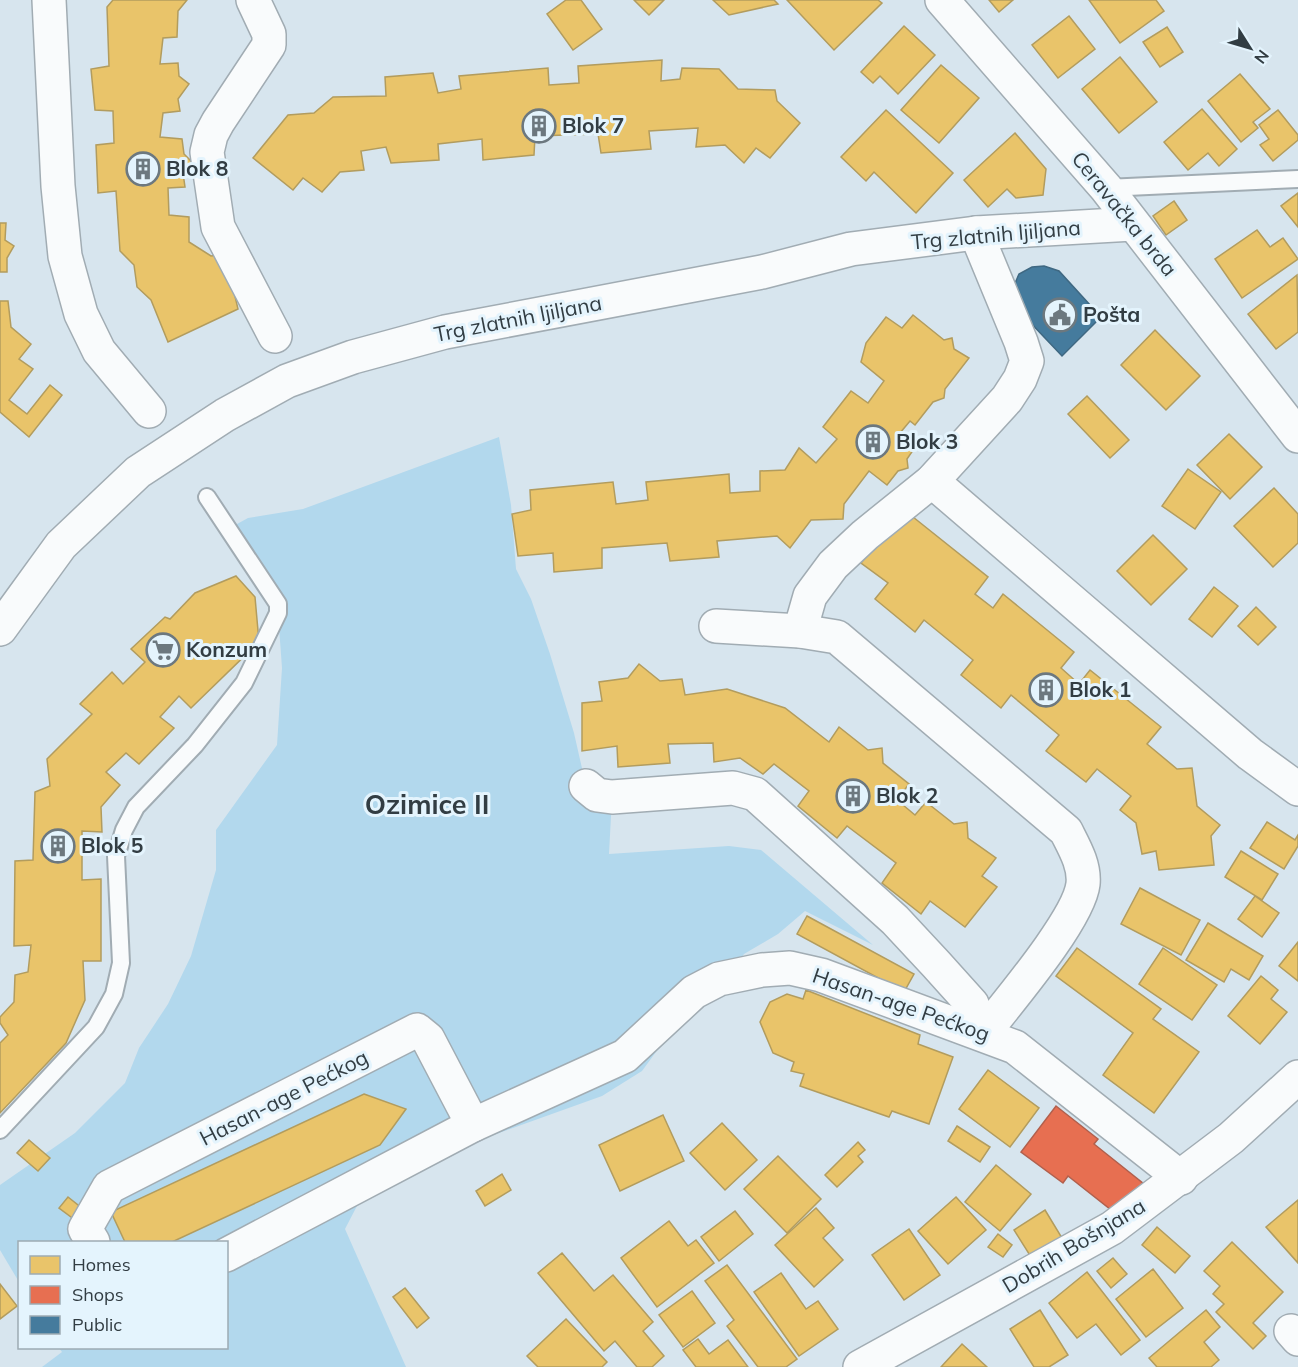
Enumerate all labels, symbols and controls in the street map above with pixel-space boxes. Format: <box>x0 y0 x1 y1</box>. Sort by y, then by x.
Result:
north arrow <box>1220 18 1280 78</box>
text: N <box>1250 46 1274 68</box>
building icon: Blok 7 <box>521 108 557 144</box>
place label: Blok 7 <box>562 112 624 138</box>
street label: Ceravačka brda <box>1067 146 1183 281</box>
building icon: Blok 8 <box>125 151 161 187</box>
place label: Blok 8 <box>166 155 228 181</box>
street label: Trg zlatnih ljiljana <box>910 214 1082 254</box>
street label: Trg zlatnih ljiljana <box>432 289 604 347</box>
public building icon: Pošta <box>1042 297 1078 333</box>
place label: Pošta <box>1083 301 1140 327</box>
building icon: Blok 3 <box>855 424 891 460</box>
place label: Blok 3 <box>896 428 958 454</box>
supermarket icon: Konzum <box>145 632 181 668</box>
place label: Konzum <box>186 636 267 662</box>
building icon: Blok 1 <box>1028 672 1064 708</box>
place label: Blok 1 <box>1069 676 1131 702</box>
building icon: Blok 2 <box>835 778 871 814</box>
place label: Blok 2 <box>876 782 938 808</box>
district label: Ozimice II <box>365 787 489 821</box>
building icon: Blok 5 <box>40 828 76 864</box>
place label: Blok 5 <box>81 832 143 858</box>
street label: Hasan-age Pećkog <box>809 962 993 1047</box>
street label: Hasan-age Pećkog <box>195 1043 372 1151</box>
street label: Dobrih Bošnjana <box>997 1192 1150 1298</box>
legend <box>18 1241 228 1349</box>
text: Homes <box>72 1253 131 1276</box>
text: Shops <box>72 1283 124 1306</box>
text: Public <box>72 1313 122 1336</box>

